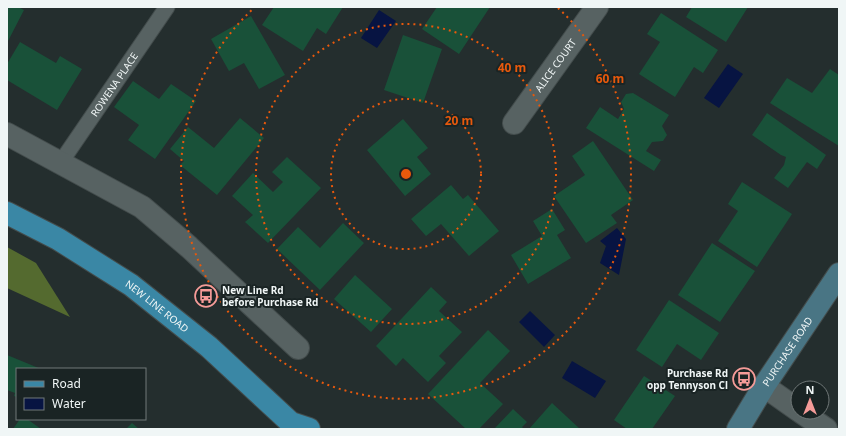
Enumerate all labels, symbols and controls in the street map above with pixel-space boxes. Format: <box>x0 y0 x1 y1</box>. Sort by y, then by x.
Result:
street label: ALICE COURT <box>531 35 579 95</box>
street label: ROWENA PLACE <box>87 50 141 119</box>
text: 40 m <box>498 59 526 76</box>
text: 60 m <box>596 70 624 87</box>
text: 20 m <box>445 112 473 129</box>
centre of rings <box>399 167 413 181</box>
street label: NEW LINE ROAD <box>123 276 192 335</box>
bus stop icon: New Line Rd before Purchase Rd <box>193 283 219 309</box>
place label: New Line Rd before Purchase Rd <box>222 283 318 309</box>
street label: PURCHASE ROAD <box>759 314 816 389</box>
place label: Purchase Rd opp Tennyson Cl <box>647 366 728 392</box>
bus stop icon: Purchase Rd opp Tennyson Cl <box>731 366 757 392</box>
legend <box>16 368 146 420</box>
text: Road <box>52 375 81 392</box>
north arrow <box>790 380 830 420</box>
text: N <box>806 382 814 397</box>
text: Water <box>52 395 86 412</box>

